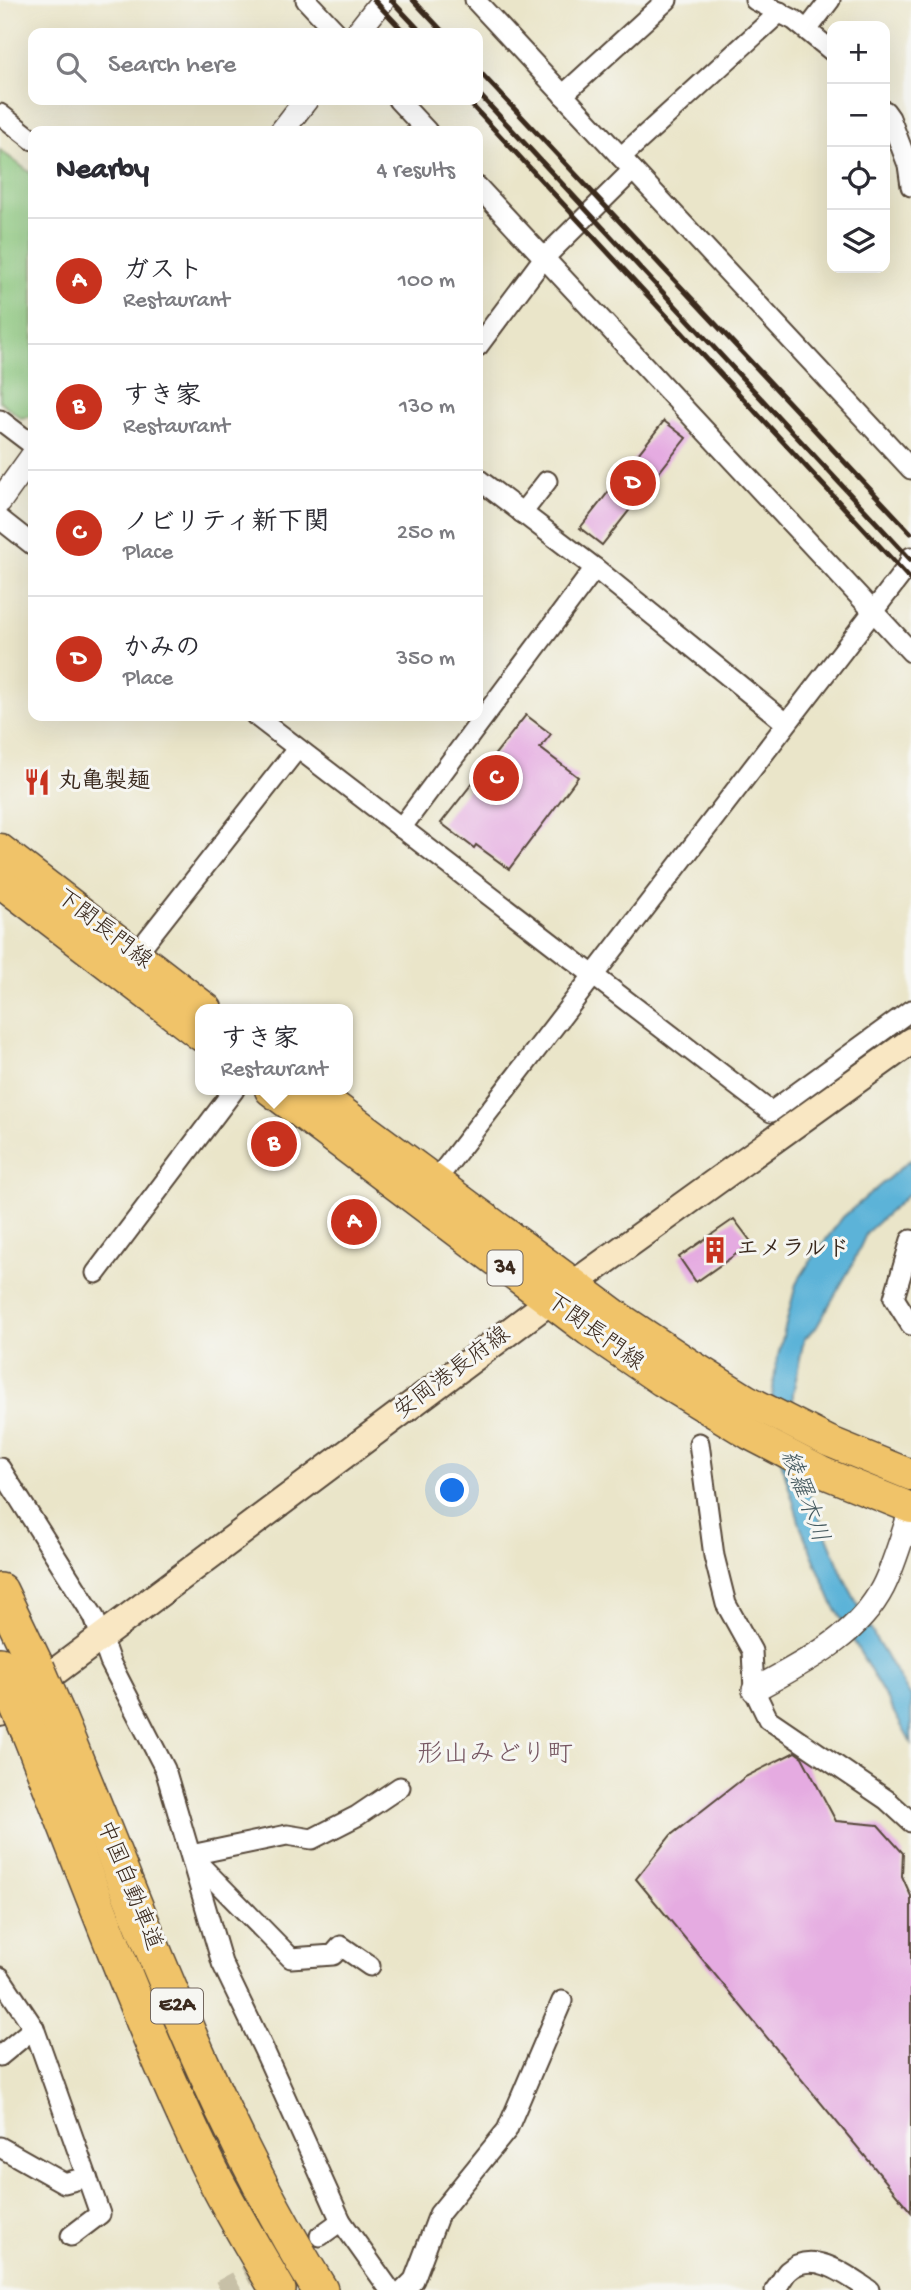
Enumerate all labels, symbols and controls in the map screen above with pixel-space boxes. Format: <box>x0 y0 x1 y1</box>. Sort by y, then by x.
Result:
map controls <box>827 21 890 273</box>
button: + <box>827 21 890 84</box>
search box <box>28 28 483 105</box>
icon: search <box>52 48 90 86</box>
text: Search here <box>108 51 236 82</box>
button: − <box>827 84 890 147</box>
button: locate <box>827 147 890 210</box>
text: Nearby <box>56 154 149 189</box>
text: 4 results <box>376 158 455 185</box>
button: layers <box>827 210 890 273</box>
text: ガスト <box>123 257 204 288</box>
text: A <box>72 268 86 295</box>
text: 100 m <box>398 268 455 295</box>
text: Restaurant <box>123 288 230 315</box>
text: すき家 <box>123 383 201 414</box>
text: B <box>73 394 85 421</box>
text: 130 m <box>399 394 455 421</box>
text: Restaurant <box>123 414 230 441</box>
pin: D <box>610 457 656 509</box>
text: ノビリティ新下関 <box>123 509 329 540</box>
text: C <box>73 520 85 547</box>
text: 250 m <box>397 520 455 547</box>
text: Place <box>123 540 173 567</box>
text: かみの <box>123 635 201 666</box>
text: D <box>72 646 87 673</box>
text: 350 m <box>396 646 455 673</box>
text: Place <box>123 666 173 693</box>
pin: C <box>473 752 519 804</box>
restaurant icon: 丸亀製麺 <box>22 767 52 797</box>
place label: 丸亀製麺 <box>58 768 150 796</box>
street label: 下関長門線 <box>49 883 157 976</box>
popup <box>195 1004 353 1095</box>
text: すき家 <box>221 1026 299 1057</box>
text: Restaurant <box>221 1057 327 1084</box>
pin: B <box>251 1118 297 1170</box>
pin: A <box>331 1196 377 1248</box>
building icon: エメラルド <box>700 1235 730 1265</box>
place label: エメラルド <box>736 1237 850 1264</box>
road number: 34 <box>488 1250 522 1286</box>
street label: 下関長門線 <box>540 1287 649 1378</box>
street label: 安岡港長府線 <box>389 1321 516 1426</box>
water label: 綾羅木川 <box>773 1447 834 1547</box>
your location <box>435 1473 469 1507</box>
district label: 形山みどり町 <box>417 1740 573 1772</box>
street label: 中国自動車道 <box>90 1817 167 1955</box>
road number: E2A <box>151 1988 203 2024</box>

